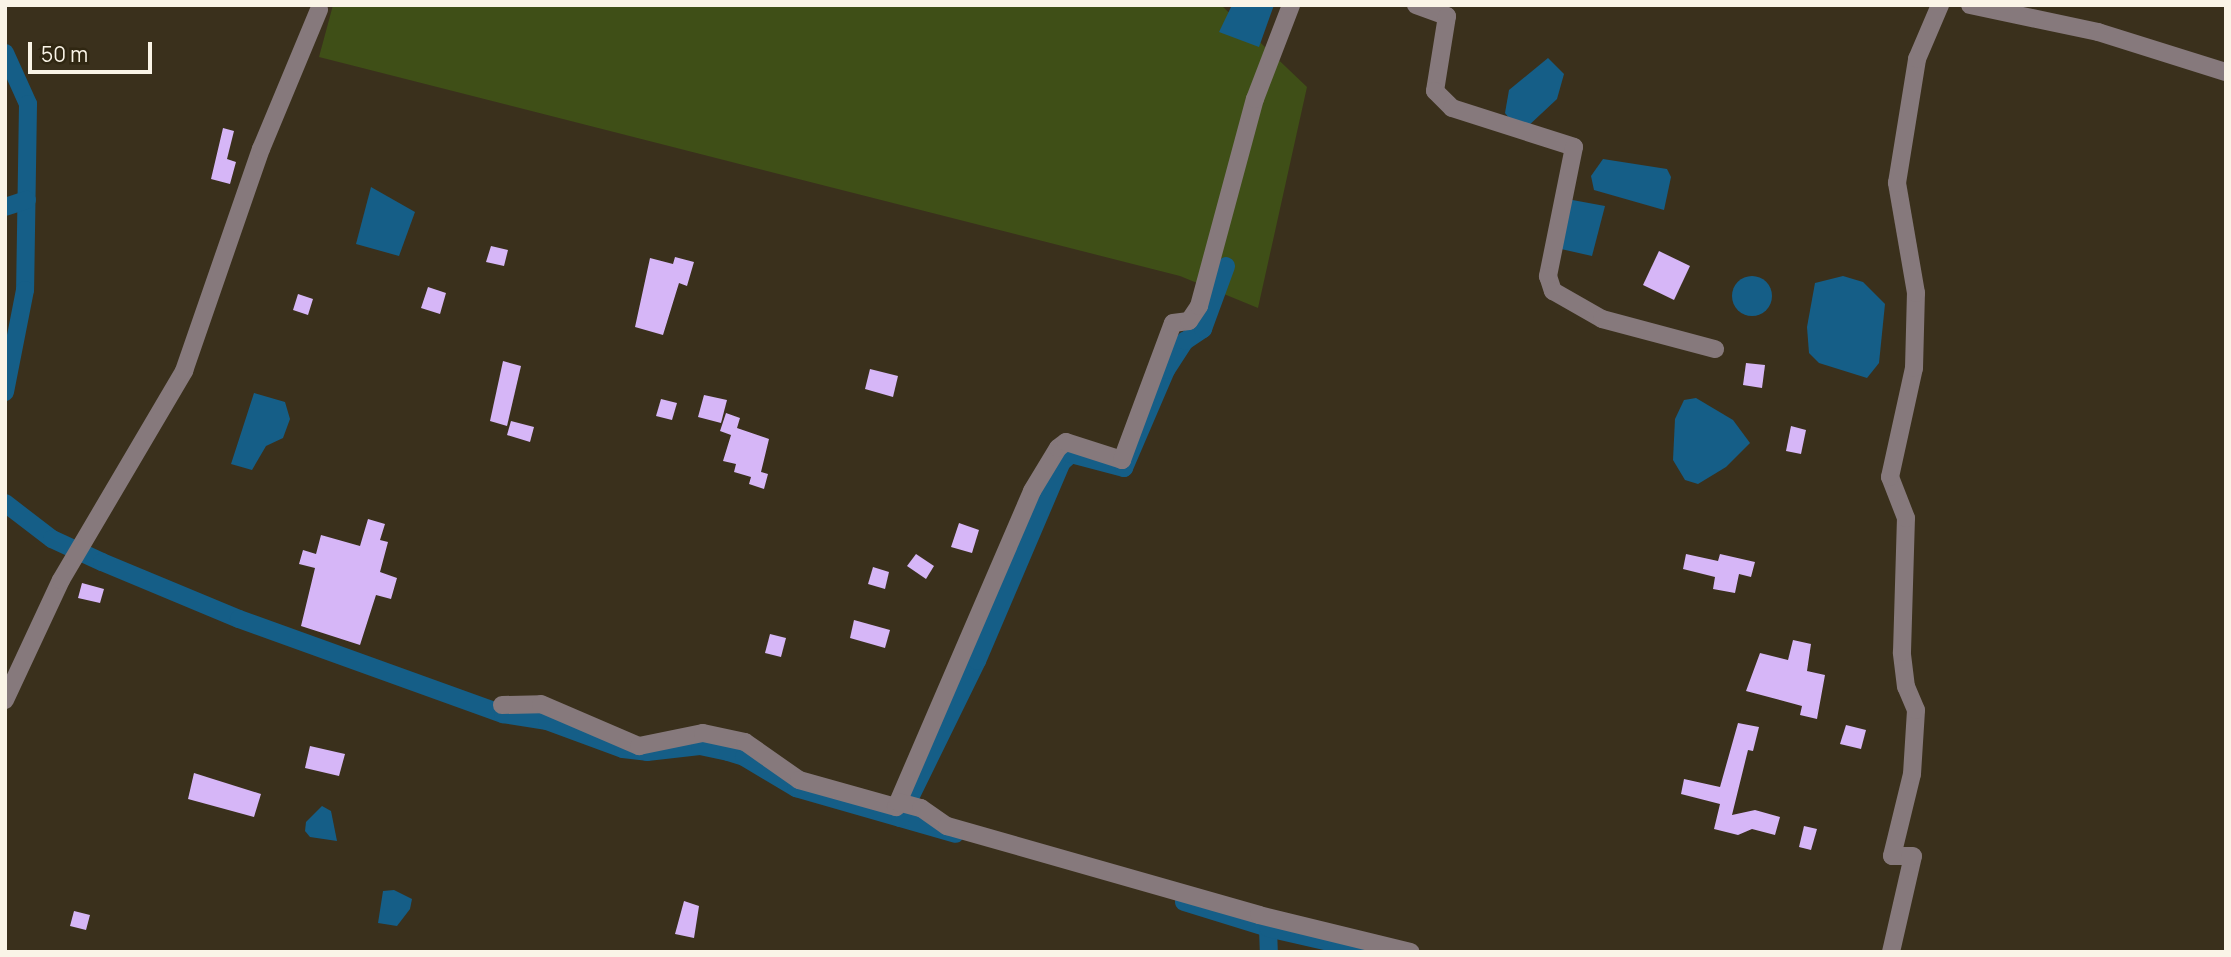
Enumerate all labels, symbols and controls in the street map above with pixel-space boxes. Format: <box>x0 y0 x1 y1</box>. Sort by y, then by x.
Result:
scale bar <box>32 28 156 72</box>
text: 50 m <box>41 40 88 68</box>

